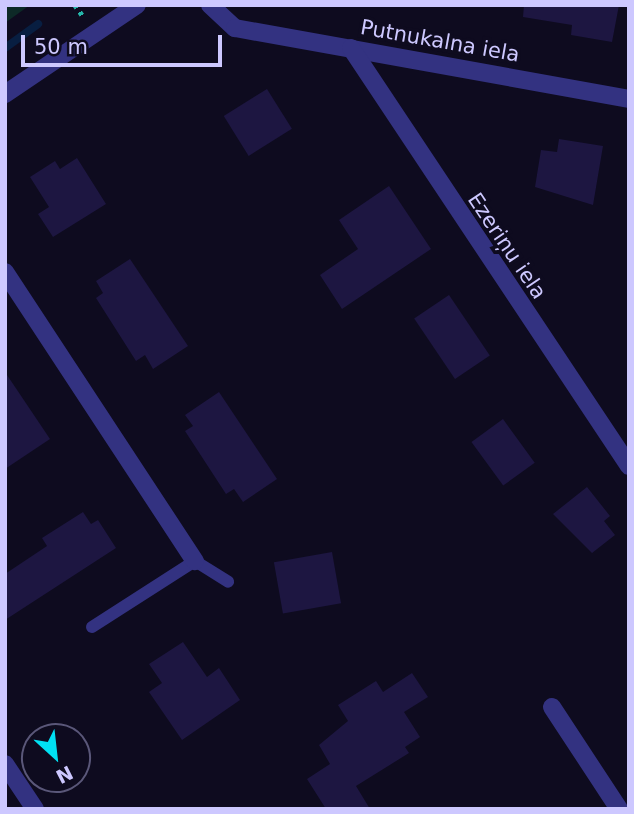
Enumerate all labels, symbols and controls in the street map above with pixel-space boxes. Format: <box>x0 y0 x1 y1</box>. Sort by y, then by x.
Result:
street label: Putnukalna iela <box>358 15 522 67</box>
scale bar <box>24 21 226 65</box>
text: 50 m <box>34 35 88 59</box>
street label: Ezeriņu iela <box>462 188 552 304</box>
north arrow <box>21 723 91 793</box>
text: N <box>53 762 77 788</box>

